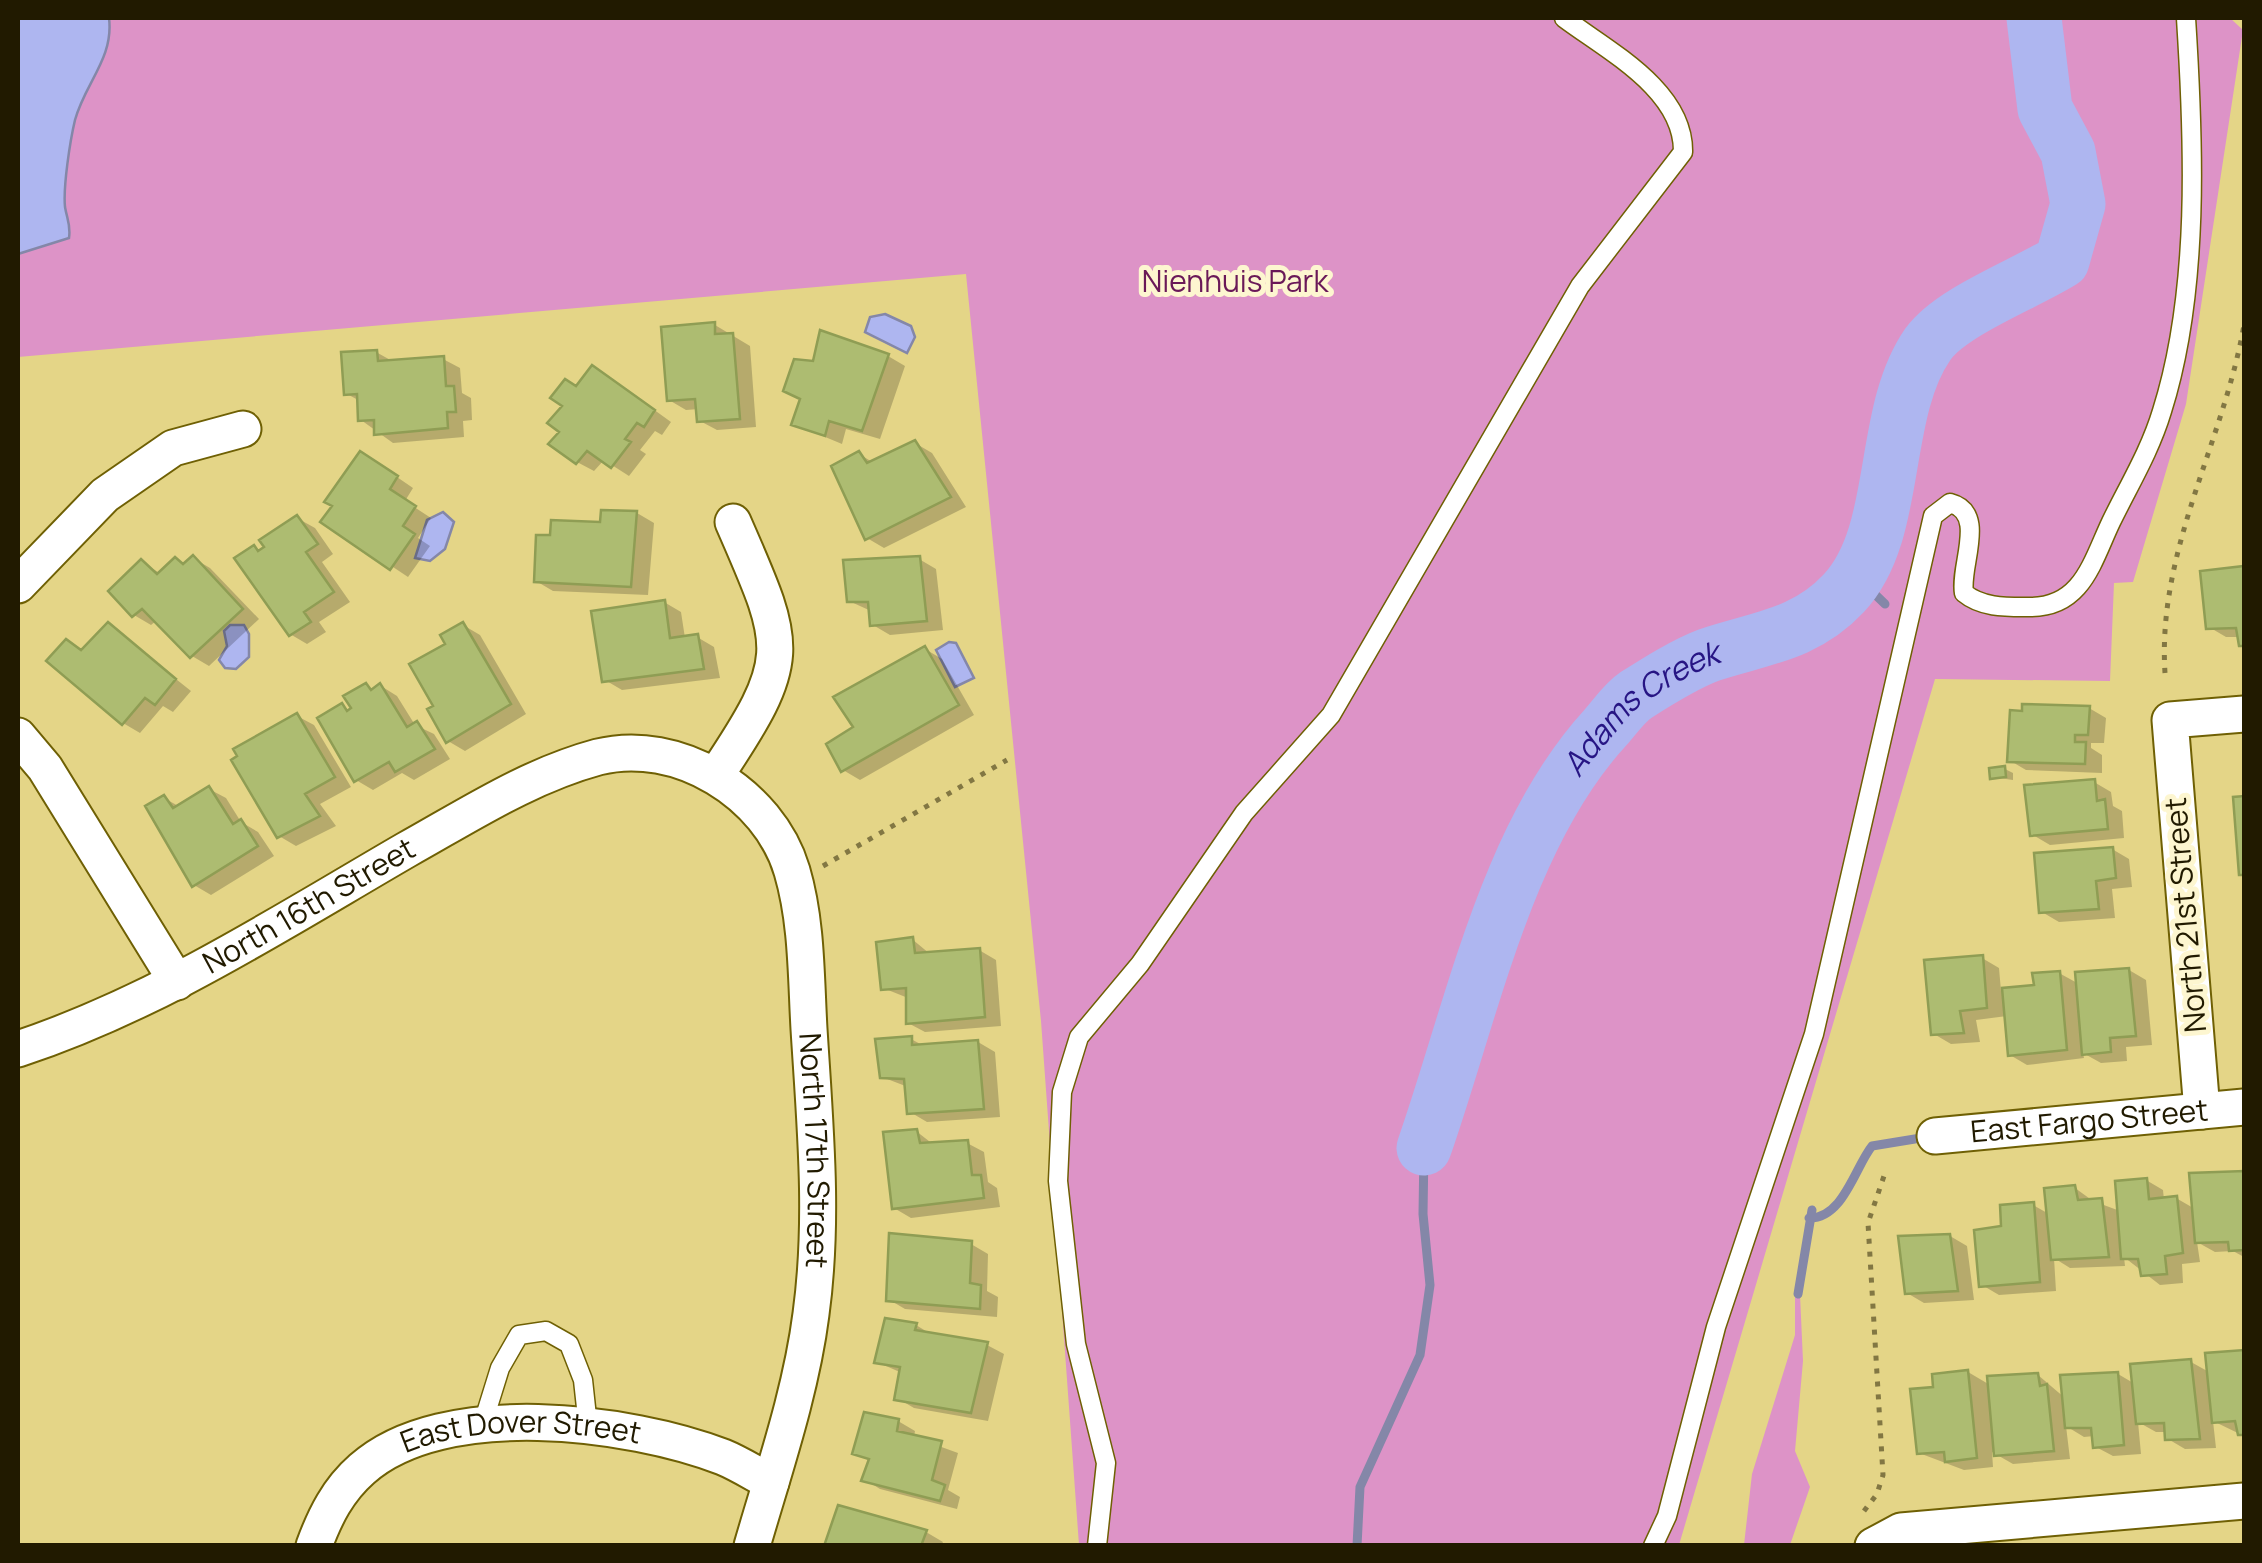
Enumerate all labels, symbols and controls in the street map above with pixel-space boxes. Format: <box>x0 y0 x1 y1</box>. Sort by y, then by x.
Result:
park label: Nienhuis Park <box>1142 260 1329 301</box>
water label: Adams Creek <box>1551 629 1729 784</box>
street label: North 21st Street <box>2154 796 2215 1034</box>
street label: North 16th Street <box>195 827 422 983</box>
street label: North 17th Street <box>790 1031 840 1270</box>
street label: East Fargo Street <box>1968 1088 2210 1152</box>
street label: East Dover Street <box>394 1400 645 1462</box>

